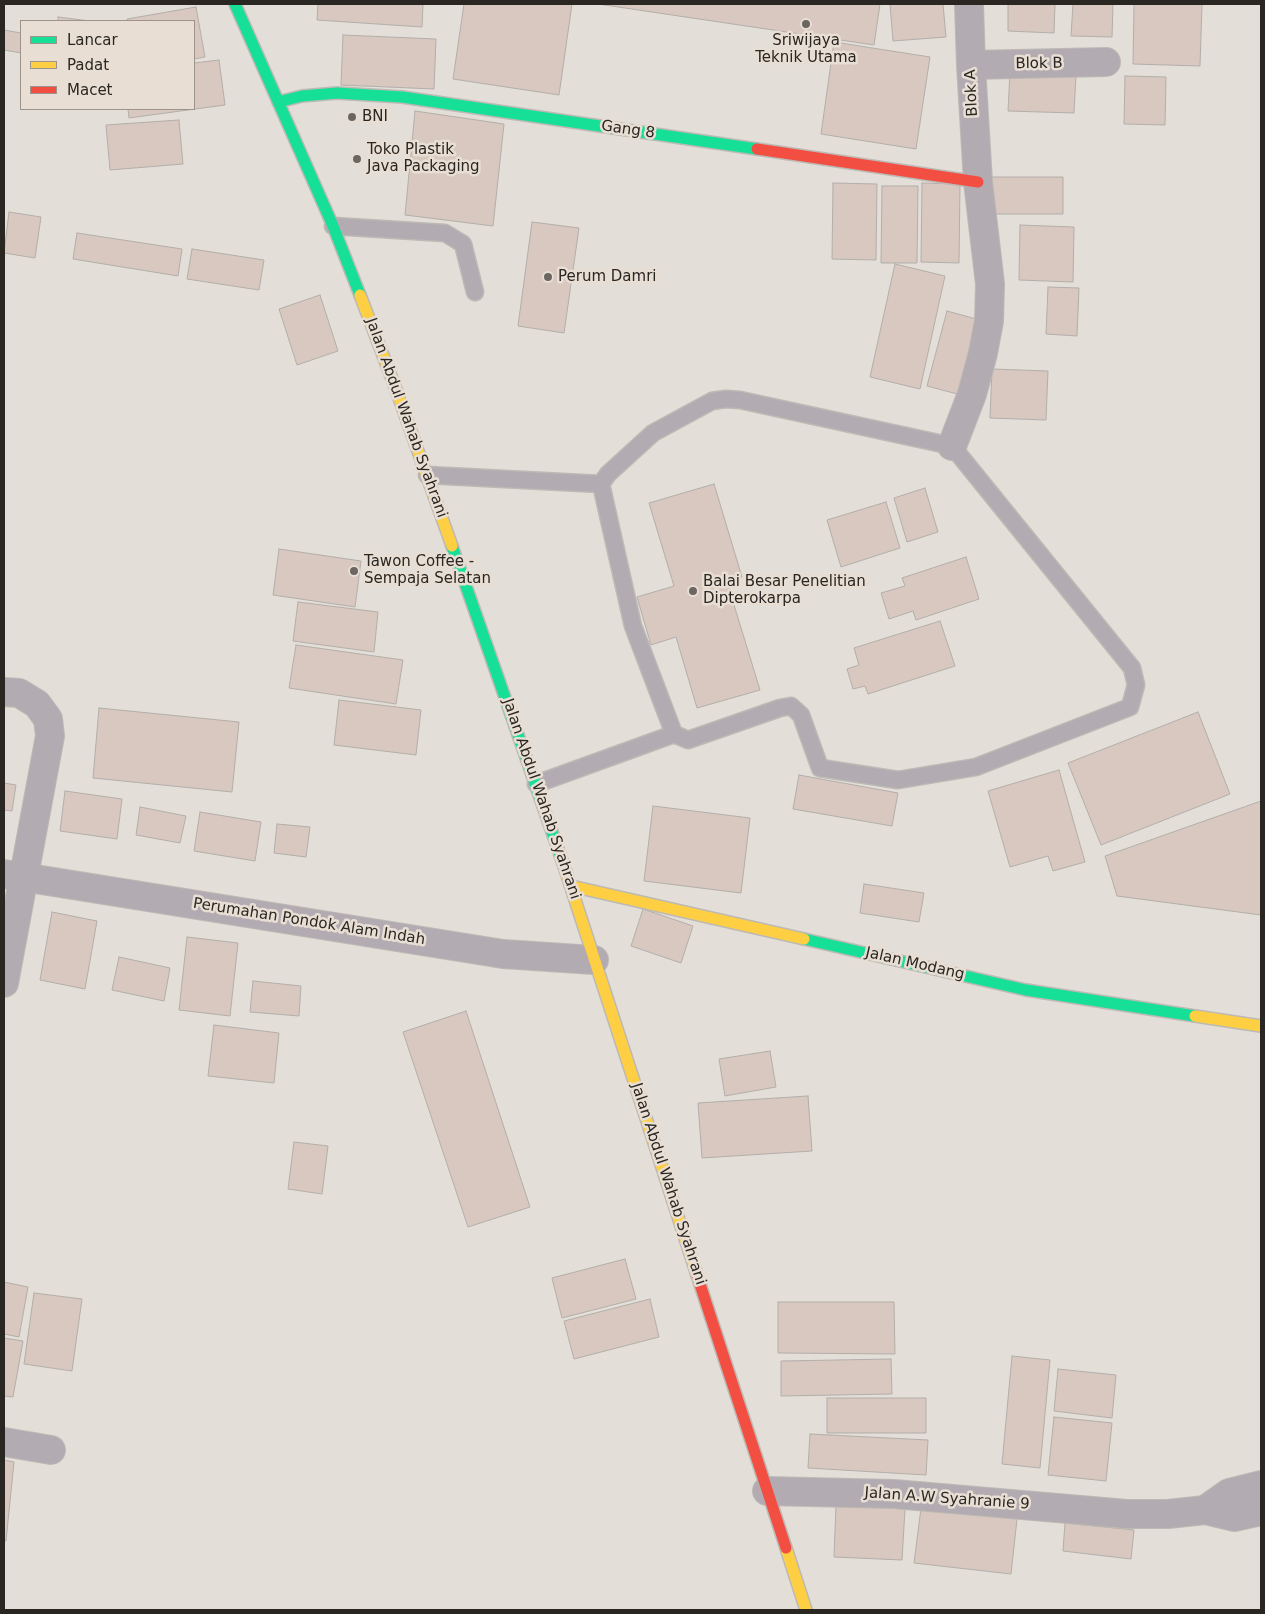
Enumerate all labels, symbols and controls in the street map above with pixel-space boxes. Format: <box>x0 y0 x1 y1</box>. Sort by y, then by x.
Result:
marker: Sriwijaya Teknik Utama <box>800 18 812 30</box>
legend <box>20 20 195 110</box>
text: Lancar <box>67 31 118 49</box>
place label: Sriwijaya Teknik Utama <box>755 32 857 67</box>
street label: Blok B <box>1015 55 1063 73</box>
text: Padat <box>67 56 109 74</box>
street label: Blok A <box>962 69 982 117</box>
text: Macet <box>67 81 113 99</box>
place label: BNI <box>362 108 388 126</box>
marker: BNI <box>346 111 358 123</box>
street label: Gang 8 <box>600 117 656 143</box>
place label: Toko Plastik Java Packaging <box>367 141 480 176</box>
marker: Toko Plastik Java Packaging <box>351 153 363 165</box>
place label: Perum Damri <box>558 268 656 286</box>
marker: Perum Damri <box>542 271 554 283</box>
street label: Jalan Abdul Wahab Syahrani <box>361 316 451 520</box>
place label: Tawon Coffee - Sempaja Selatan <box>364 553 491 588</box>
marker: Tawon Coffee - Sempaja Selatan <box>348 565 360 577</box>
place label: Balai Besar Penelitian Dipterokarpa <box>703 573 866 608</box>
marker: Balai Besar Penelitian Dipterokarpa <box>687 585 699 597</box>
street label: Jalan Abdul Wahab Syahrani <box>498 696 584 902</box>
street label: Perumahan Pondok Alam Indah <box>192 895 426 949</box>
street label: Jalan Modang <box>864 944 966 984</box>
street label: Jalan Abdul Wahab Syahrani <box>627 1081 709 1287</box>
street label: Jalan A.W Syahranie 9 <box>864 1484 1030 1514</box>

